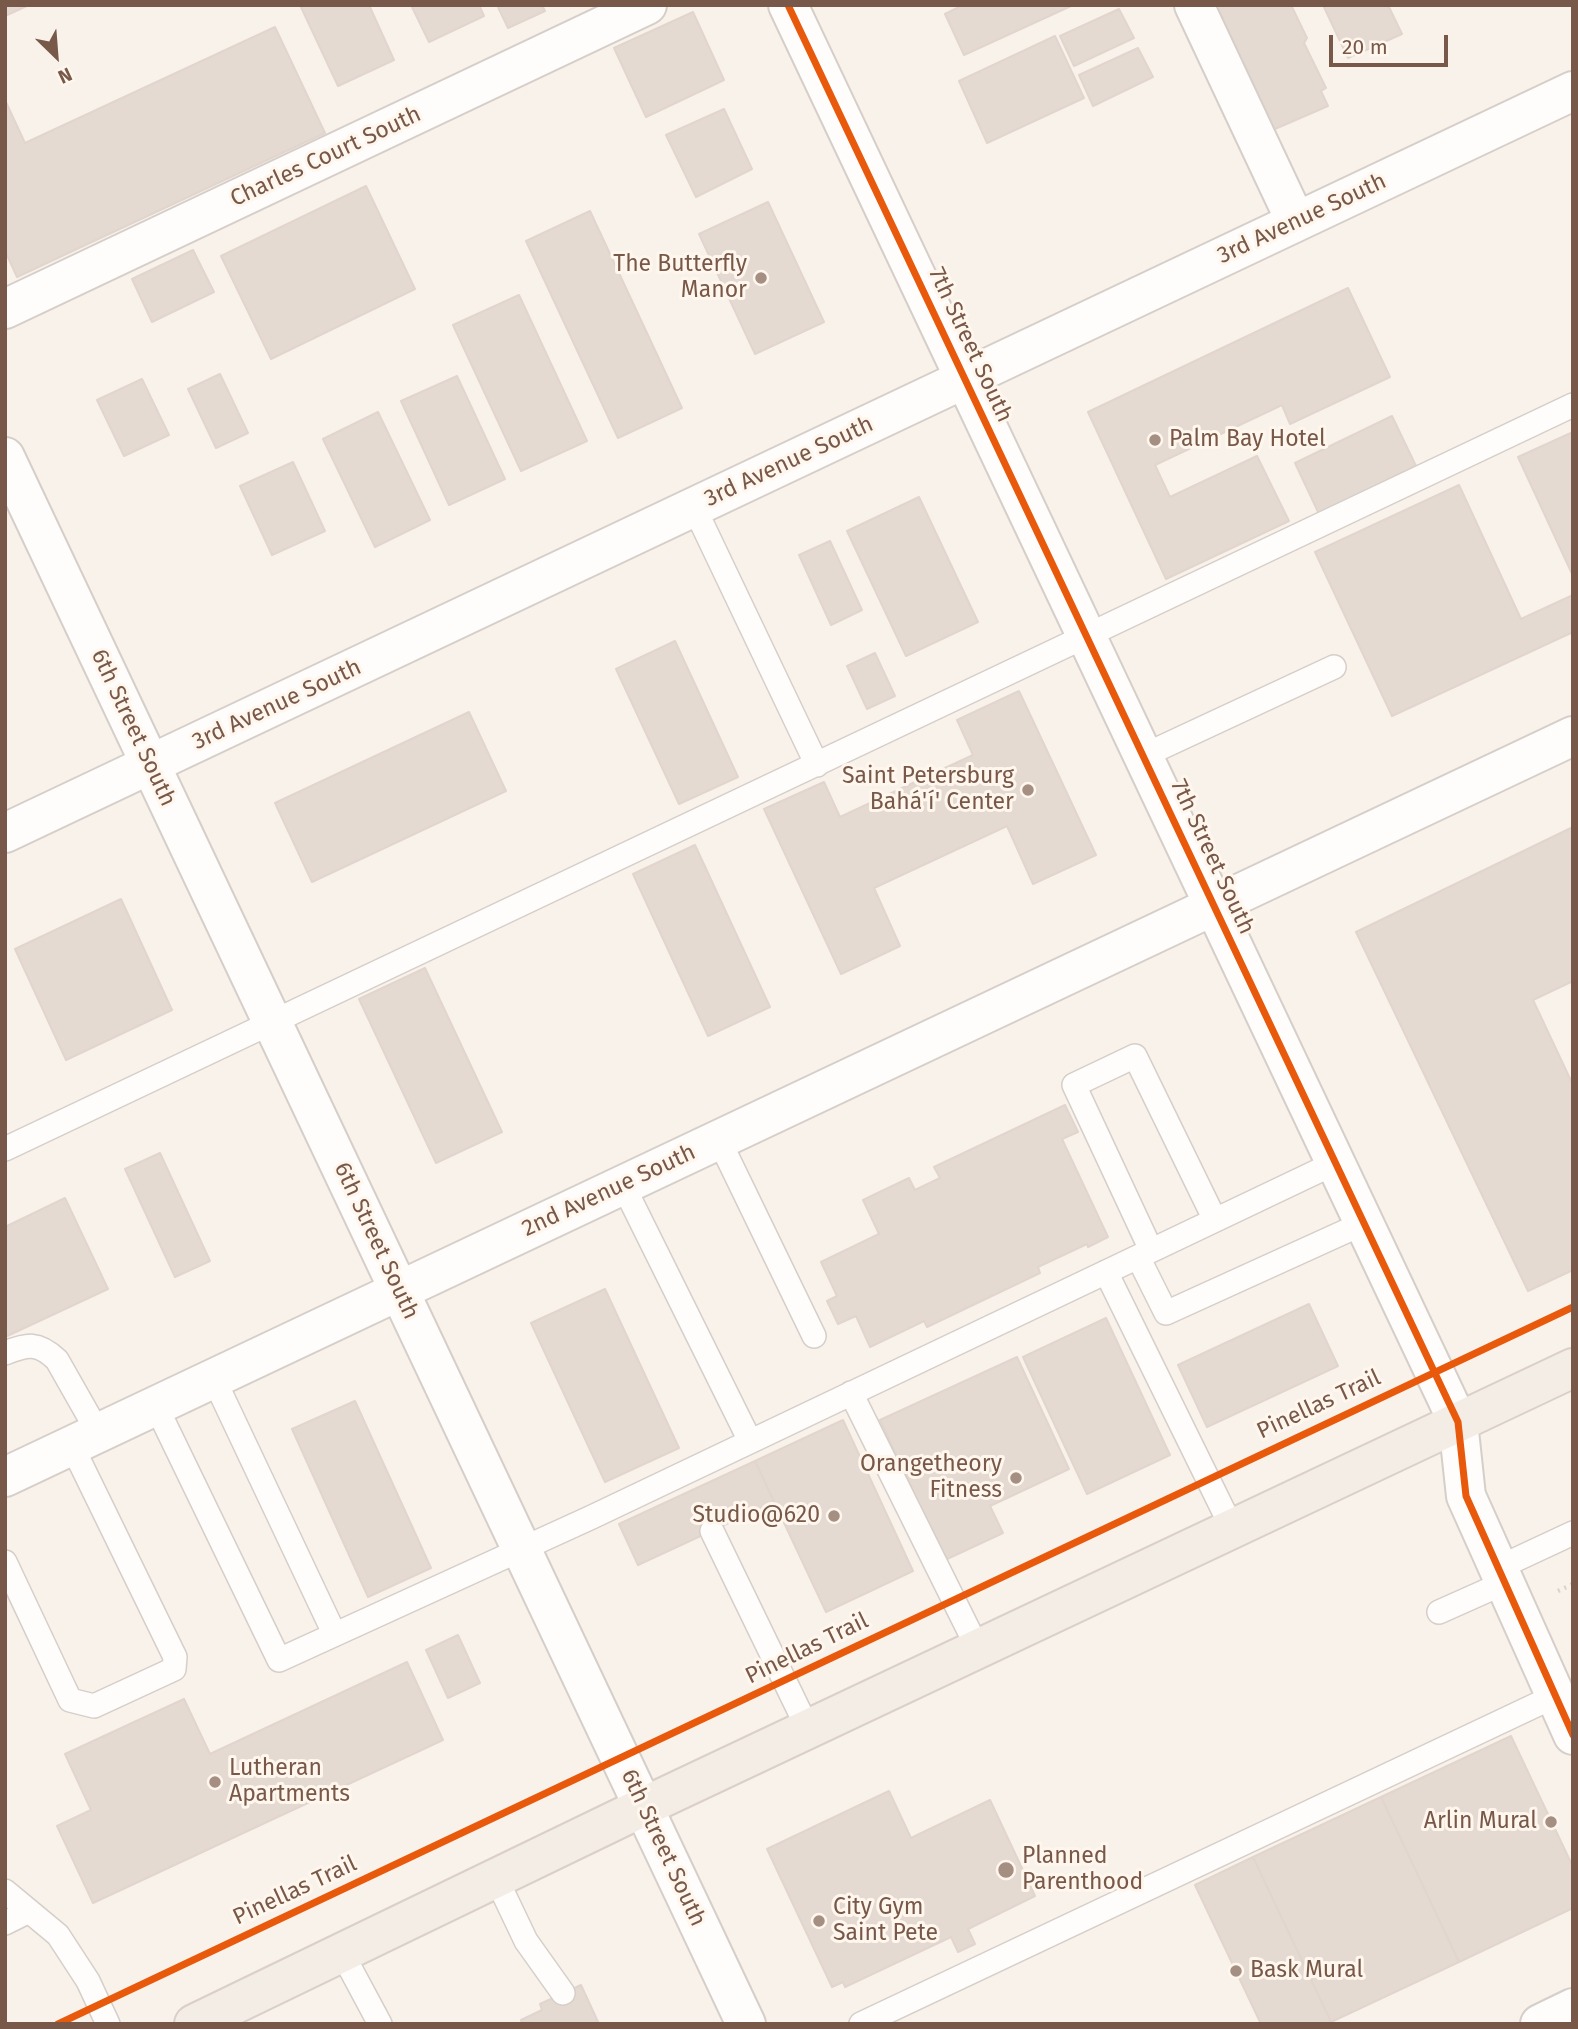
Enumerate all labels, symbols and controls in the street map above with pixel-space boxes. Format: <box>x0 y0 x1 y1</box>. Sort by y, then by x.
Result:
north arrow <box>21 21 91 91</box>
scale bar <box>1333 21 1452 65</box>
text: 20 m <box>1342 34 1388 60</box>
text: N <box>55 62 76 89</box>
street label: Charles Court South <box>226 101 426 213</box>
street label: 3rd Avenue South <box>1213 168 1391 270</box>
place label: The Butterfly Manor <box>613 251 747 305</box>
street label: 7th Street South <box>922 263 1018 427</box>
marker: The Butterfly Manor <box>753 270 769 286</box>
street label: 3rd Avenue South <box>700 411 878 513</box>
place label: Palm Bay Hotel <box>1169 426 1326 454</box>
marker: Palm Bay Hotel <box>1147 432 1163 448</box>
street label: 6th Street South <box>85 645 181 811</box>
street label: 3rd Avenue South <box>188 654 366 756</box>
place label: Saint Petersburg Bahá'í' Center <box>842 763 1014 817</box>
street label: 7th Street South <box>1164 775 1260 939</box>
marker: Saint Petersburg Bahá'í' Center <box>1020 782 1036 798</box>
street label: 2nd Avenue South <box>518 1139 700 1243</box>
street label: 6th Street South <box>328 1158 424 1324</box>
street label: Pinellas Trail <box>1253 1364 1385 1446</box>
place label: Orangetheory Fitness <box>860 1451 1002 1505</box>
marker: Orangetheory Fitness <box>1008 1470 1024 1486</box>
place label: Studio@620 <box>692 1502 820 1530</box>
marker: Studio@620 <box>826 1508 842 1524</box>
street label: Pinellas Trail <box>741 1607 873 1691</box>
place label: Lutheran Apartments <box>229 1755 350 1809</box>
street label: 6th Street South <box>615 1765 711 1931</box>
marker: Lutheran Apartments <box>207 1774 223 1790</box>
place label: Arlin Mural <box>1424 1808 1537 1836</box>
marker: Arlin Mural <box>1543 1814 1559 1830</box>
place label: Planned Parenthood <box>1022 1843 1143 1897</box>
street label: Pinellas Trail <box>229 1850 361 1932</box>
marker: Planned Parenthood <box>996 1860 1016 1880</box>
place label: City Gym Saint Pete <box>833 1894 938 1948</box>
marker: City Gym Saint Pete <box>811 1913 827 1929</box>
place label: Bask Mural <box>1250 1957 1363 1985</box>
marker: Bask Mural <box>1228 1963 1244 1979</box>

